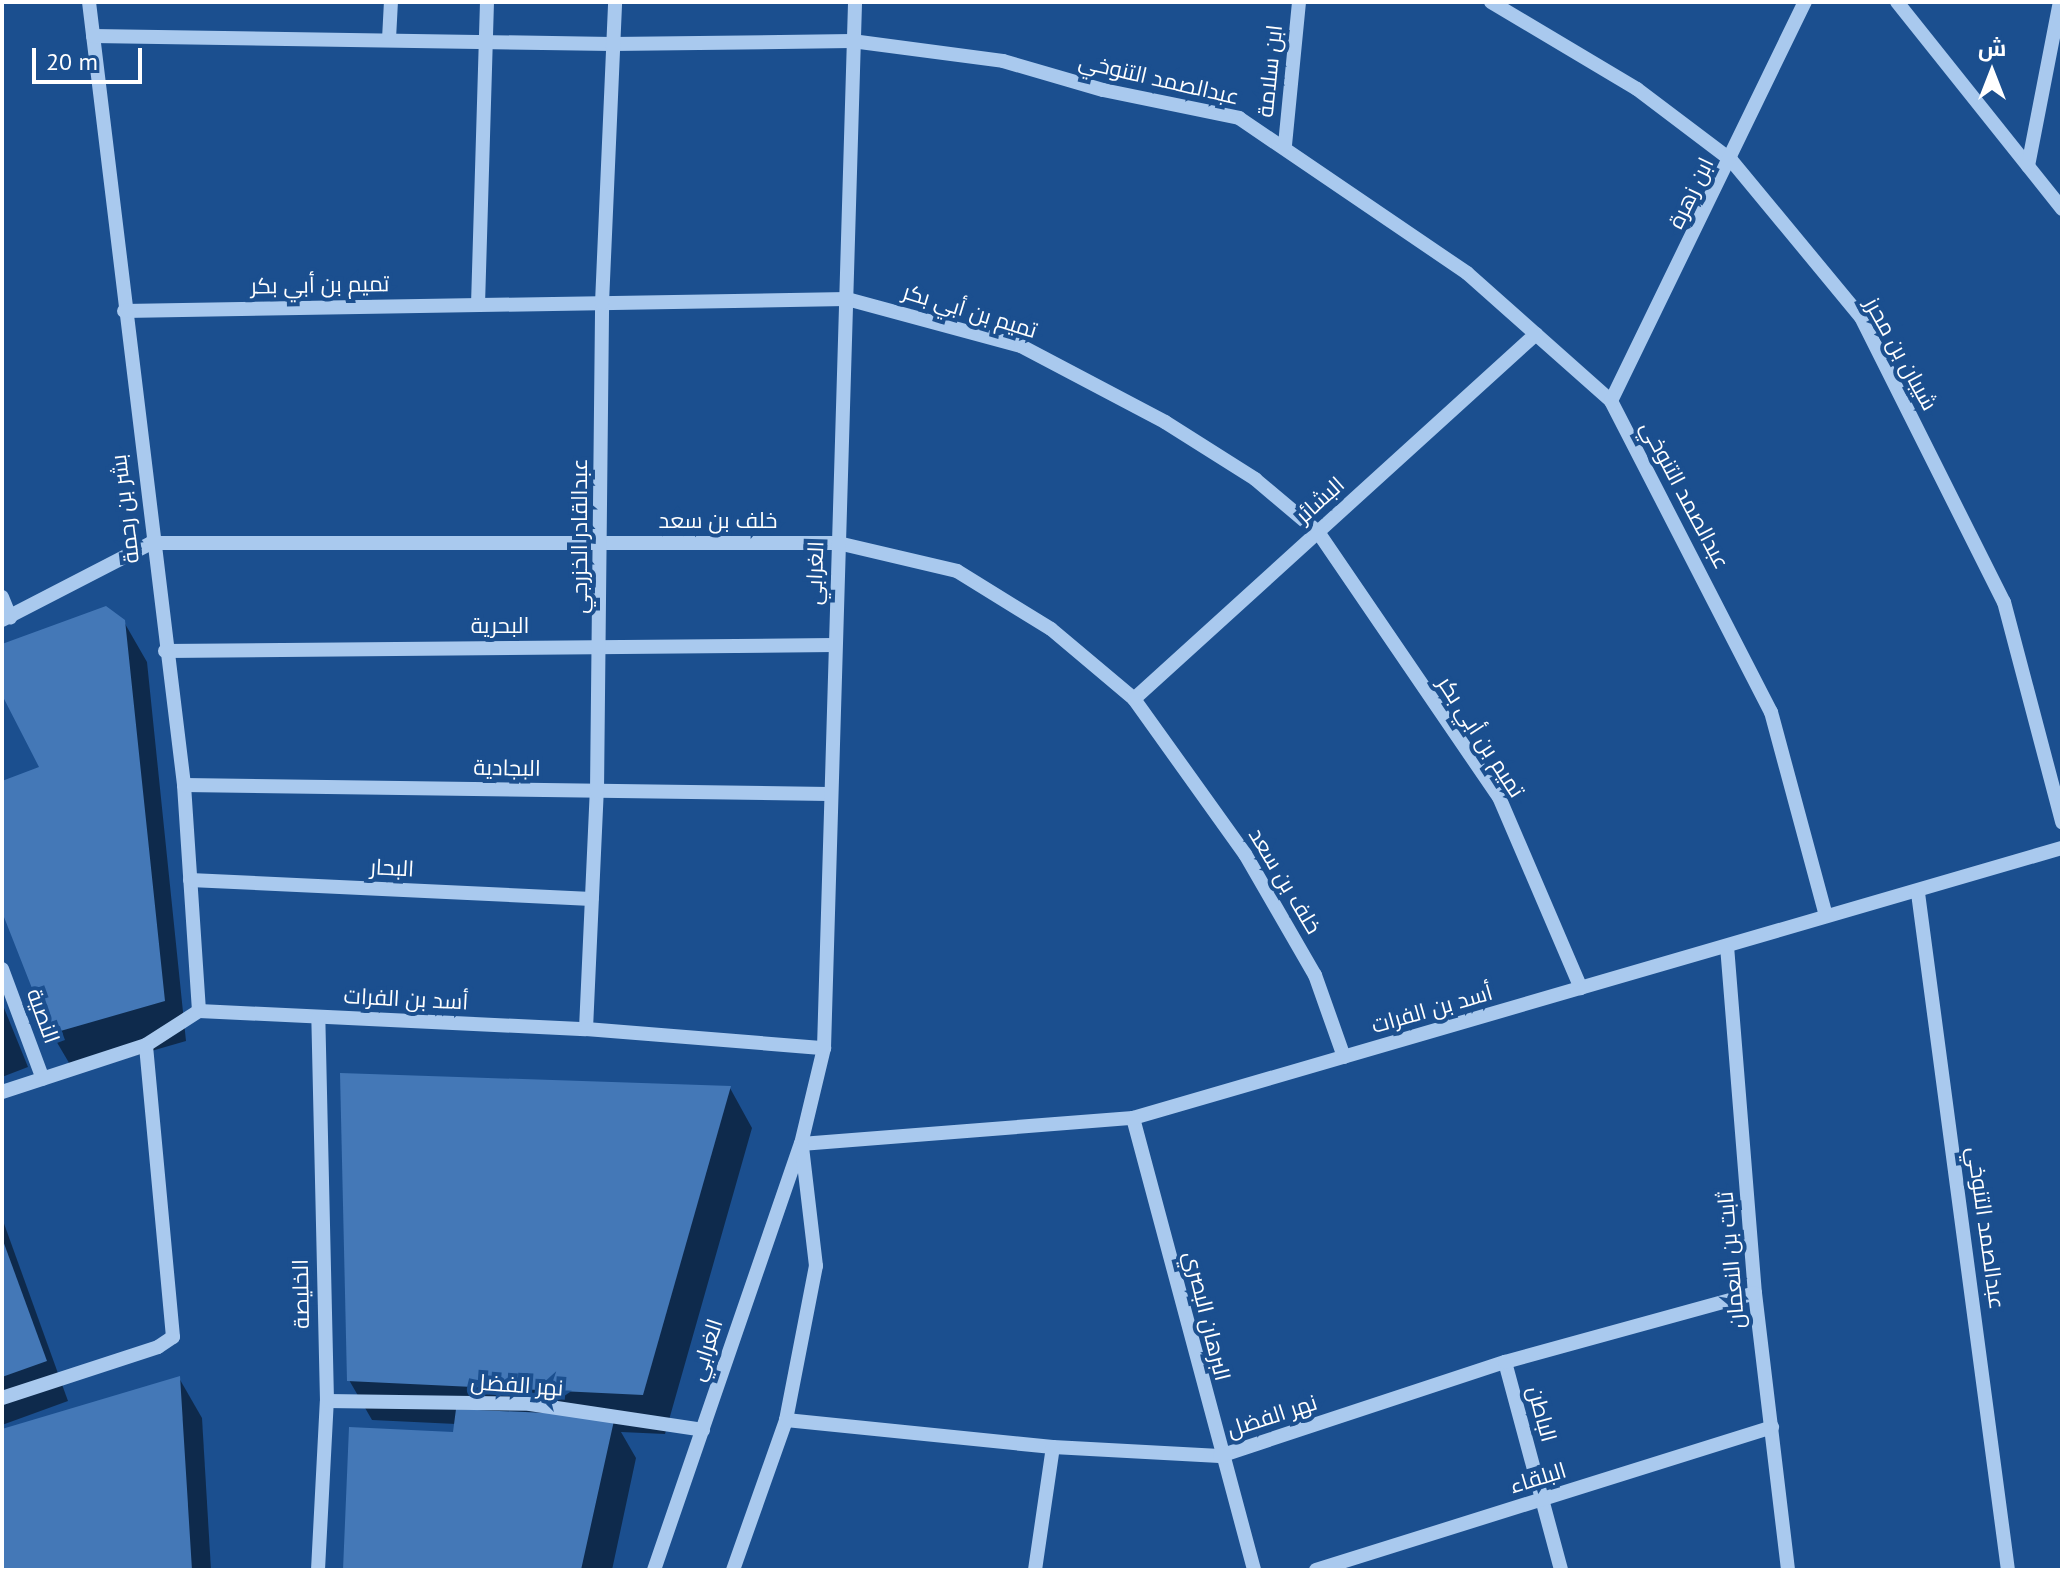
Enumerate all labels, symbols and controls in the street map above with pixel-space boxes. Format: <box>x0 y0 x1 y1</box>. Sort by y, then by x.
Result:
street label: ابن سلامة <box>1252 23 1288 119</box>
scale bar <box>36 32 146 82</box>
north arrow <box>1952 32 2032 112</box>
text: ش <box>1978 34 2006 62</box>
text: 20 m <box>46 46 98 77</box>
street label: عبدالصمد التنوخي <box>1076 48 1242 110</box>
street label: ابن زهرة <box>1663 153 1719 233</box>
street label: تميم بن أبي بكر <box>250 271 390 299</box>
street label: تميم بن أبي بكر <box>900 278 1040 344</box>
street label: شيبان بن محرز <box>1859 293 1943 415</box>
street label: عبدالصمد التنوخي <box>1635 417 1735 573</box>
street label: بشر بن رحمة <box>105 453 145 565</box>
street label: عبدالقادر الخزرجي <box>567 458 593 614</box>
street label: البشائر <box>1290 471 1350 529</box>
street label: خلف بن سعد <box>658 508 778 534</box>
street label: الغرابي <box>801 541 829 605</box>
street label: البحرية <box>471 613 529 639</box>
street label: تميم بن أبي بكر <box>1432 672 1530 802</box>
street label: البجادية <box>473 754 541 782</box>
street label: خلف بن سعد <box>1243 823 1327 939</box>
street label: البحار <box>369 854 415 882</box>
street label: أسد بن الفرات <box>1368 979 1496 1039</box>
street label: أسد بن الفرات <box>343 983 469 1015</box>
street label: النصية <box>21 985 65 1047</box>
street label: عبدالصمد التنوخي <box>1962 1145 2010 1311</box>
street label: ثابت بن النعمان <box>1712 1190 1750 1330</box>
street label: البرهان البصري <box>1178 1249 1236 1383</box>
street label: الخليصة <box>287 1259 315 1329</box>
street label: الغرابي <box>684 1316 728 1384</box>
street label: نهر الفضل <box>470 1369 564 1401</box>
street label: الباطن <box>1522 1383 1562 1445</box>
street label: نهر الفضل <box>1224 1389 1320 1443</box>
street label: البلقاء <box>1507 1457 1569 1499</box>

